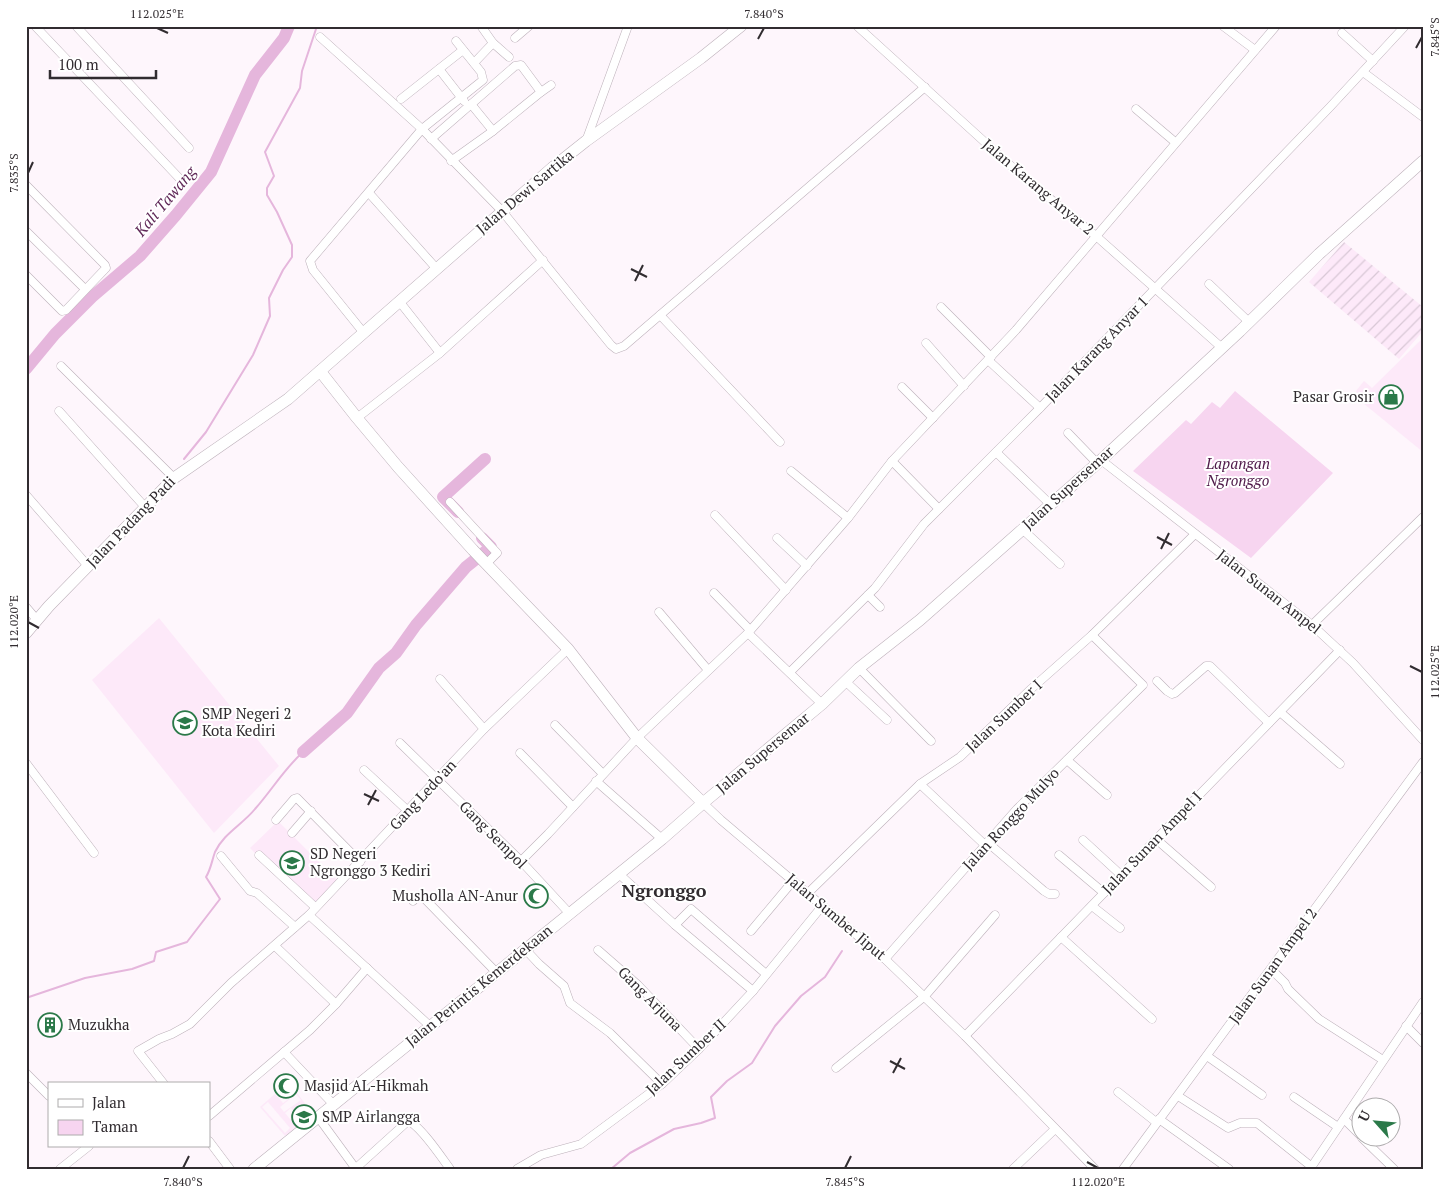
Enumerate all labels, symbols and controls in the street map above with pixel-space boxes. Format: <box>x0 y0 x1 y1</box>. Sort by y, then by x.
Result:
text: 112.025°E <box>130 6 184 21</box>
text: 7.840°S <box>744 6 784 21</box>
text: 7.845°S <box>1427 17 1442 57</box>
scale bar <box>50 48 156 80</box>
text: 100 m <box>58 54 99 74</box>
street label: Jalan Karang Anyar 2 <box>979 134 1099 239</box>
street label: Jalan Dewi Sartika <box>471 144 578 238</box>
text: 7.835°S <box>6 153 21 193</box>
water label: Kali Tawang <box>129 160 202 241</box>
street label: Jalan Karang Anyar 1 <box>1041 291 1152 406</box>
shop icon: Pasar Grosir <box>1378 384 1404 410</box>
place label: Pasar Grosir <box>1293 386 1374 406</box>
street label: Jalan Supersemar <box>1017 441 1117 534</box>
park label: Lapangan Ngronggo <box>1205 453 1270 490</box>
street label: Jalan Padang Padi <box>82 471 179 571</box>
street label: Jalan Sunan Ampel <box>1214 544 1326 638</box>
text: 112.020°E <box>6 595 21 649</box>
text: 112.025°E <box>1427 645 1442 699</box>
street label: Jalan Sumber I <box>961 675 1046 756</box>
place label: SMP Negeri 2 Kota Kediri <box>202 703 292 740</box>
street label: Jalan Supersemar <box>711 707 813 797</box>
school or university icon: SMP Negeri 2 Kota Kediri <box>172 710 198 736</box>
street label: Gang Ledo'an <box>384 755 460 834</box>
street label: Jalan Ronggo Mulyo <box>958 763 1063 874</box>
street label: Jalan Sunan Ampel I <box>1097 787 1206 898</box>
street label: Gang Sempol <box>455 796 532 873</box>
place label: SD Negeri Ngronggo 3 Kediri <box>310 843 431 880</box>
school or university icon: SD Negeri Ngronggo 3 Kediri <box>279 850 305 876</box>
street label: Jalan Sumber Jiput <box>783 869 891 964</box>
district label: Ngronggo <box>622 878 707 902</box>
mosque icon: Musholla AN-Anur <box>523 883 549 909</box>
place label: Musholla AN-Anur <box>392 885 518 905</box>
street label: Jalan Sunan Ampel 2 <box>1224 904 1321 1027</box>
street label: Jalan Perintis Kemerdekaan <box>401 920 556 1051</box>
street label: Gang Arjuna <box>614 962 688 1035</box>
building icon: Muzukha <box>37 1012 63 1038</box>
place label: Muzukha <box>68 1014 130 1034</box>
street label: Jalan Sumber II <box>641 1014 730 1099</box>
mosque icon: Masjid AL-Hikmah <box>273 1073 299 1099</box>
place label: Masjid AL-Hikmah <box>304 1075 429 1095</box>
legend <box>48 1082 210 1148</box>
text: Jalan <box>92 1092 126 1112</box>
north arrow <box>1352 1098 1402 1148</box>
school or university icon: SMP Airlangga <box>291 1104 317 1130</box>
place label: SMP Airlangga <box>322 1106 421 1126</box>
text: U <box>1353 1107 1375 1125</box>
text: Taman <box>92 1116 138 1136</box>
text: 7.840°S <box>163 1174 203 1189</box>
text: 7.845°S <box>825 1174 865 1189</box>
text: 112.020°E <box>1071 1174 1125 1189</box>

